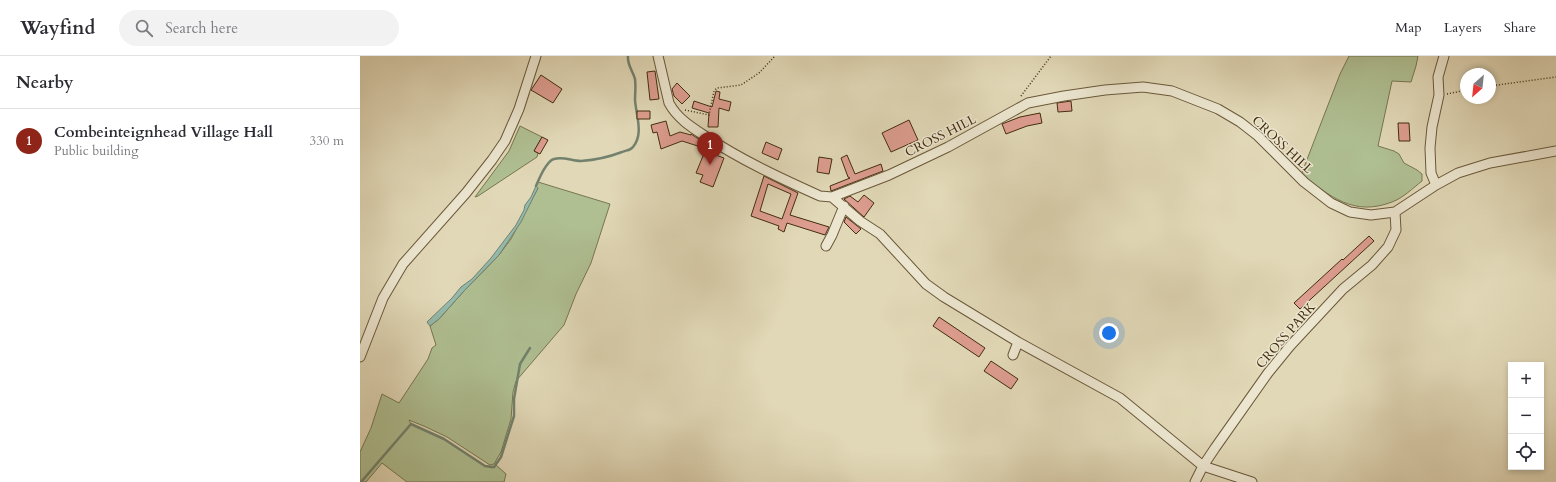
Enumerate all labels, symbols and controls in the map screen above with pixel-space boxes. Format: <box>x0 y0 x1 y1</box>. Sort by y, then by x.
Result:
search box <box>119 10 399 46</box>
text: Wayfind <box>20 15 95 41</box>
icon: search <box>133 17 155 39</box>
text: Search here <box>165 18 238 38</box>
text: Map <box>1395 18 1422 37</box>
text: Layers <box>1444 18 1482 37</box>
text: Share <box>1504 18 1536 37</box>
north arrow <box>1460 68 1496 104</box>
text: Nearby <box>16 71 73 94</box>
street label: CROSS HILL <box>902 110 979 162</box>
street label: CROSS HILL <box>1248 112 1317 178</box>
text: Combeinteignhead Village Hall <box>54 122 273 142</box>
text: 1 <box>26 132 32 150</box>
text: 330 m <box>310 132 344 150</box>
pin: 1 <box>697 132 723 165</box>
text: Public building <box>54 142 139 160</box>
street label: CROSS PARK <box>1252 298 1320 373</box>
your location <box>1099 323 1119 343</box>
map controls <box>1508 362 1544 470</box>
button: + <box>1508 362 1544 398</box>
button: − <box>1508 398 1544 434</box>
button: locate <box>1508 434 1544 470</box>

